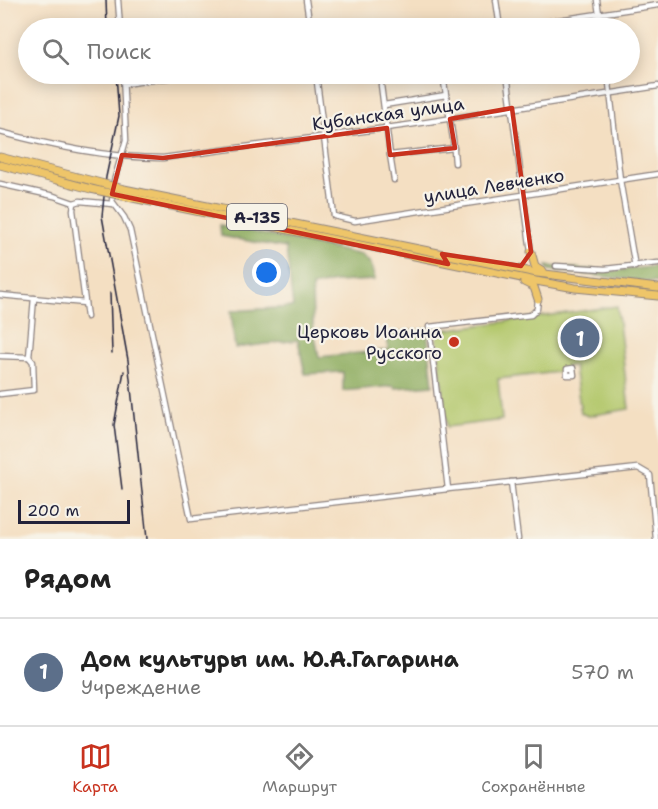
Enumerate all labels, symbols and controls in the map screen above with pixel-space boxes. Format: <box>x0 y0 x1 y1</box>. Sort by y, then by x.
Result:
search box <box>18 18 640 84</box>
icon: search <box>39 35 72 68</box>
text: Поиск <box>87 37 151 66</box>
street label: Кубанская улица <box>310 91 466 137</box>
street label: улица Левченко <box>422 163 566 209</box>
road number: А-135 <box>227 204 287 230</box>
your location <box>252 258 281 287</box>
pin: 1 <box>560 316 600 360</box>
place label: Церковь Иоанна Русского <box>297 320 442 365</box>
marker: Церковь Иоанна Русского <box>447 335 461 349</box>
scale bar <box>18 497 130 524</box>
text: 200 m <box>27 500 79 521</box>
text: Рядом <box>24 561 111 596</box>
text: Дом культуры им. Ю.А.Гагарина <box>81 645 459 674</box>
text: 1 <box>39 659 48 685</box>
text: 570 m <box>571 659 634 685</box>
text: Учреждение <box>81 674 201 700</box>
tab: Карта <box>72 740 118 797</box>
tab: Маршрут <box>262 740 337 797</box>
tab: Сохранённые <box>481 740 586 797</box>

